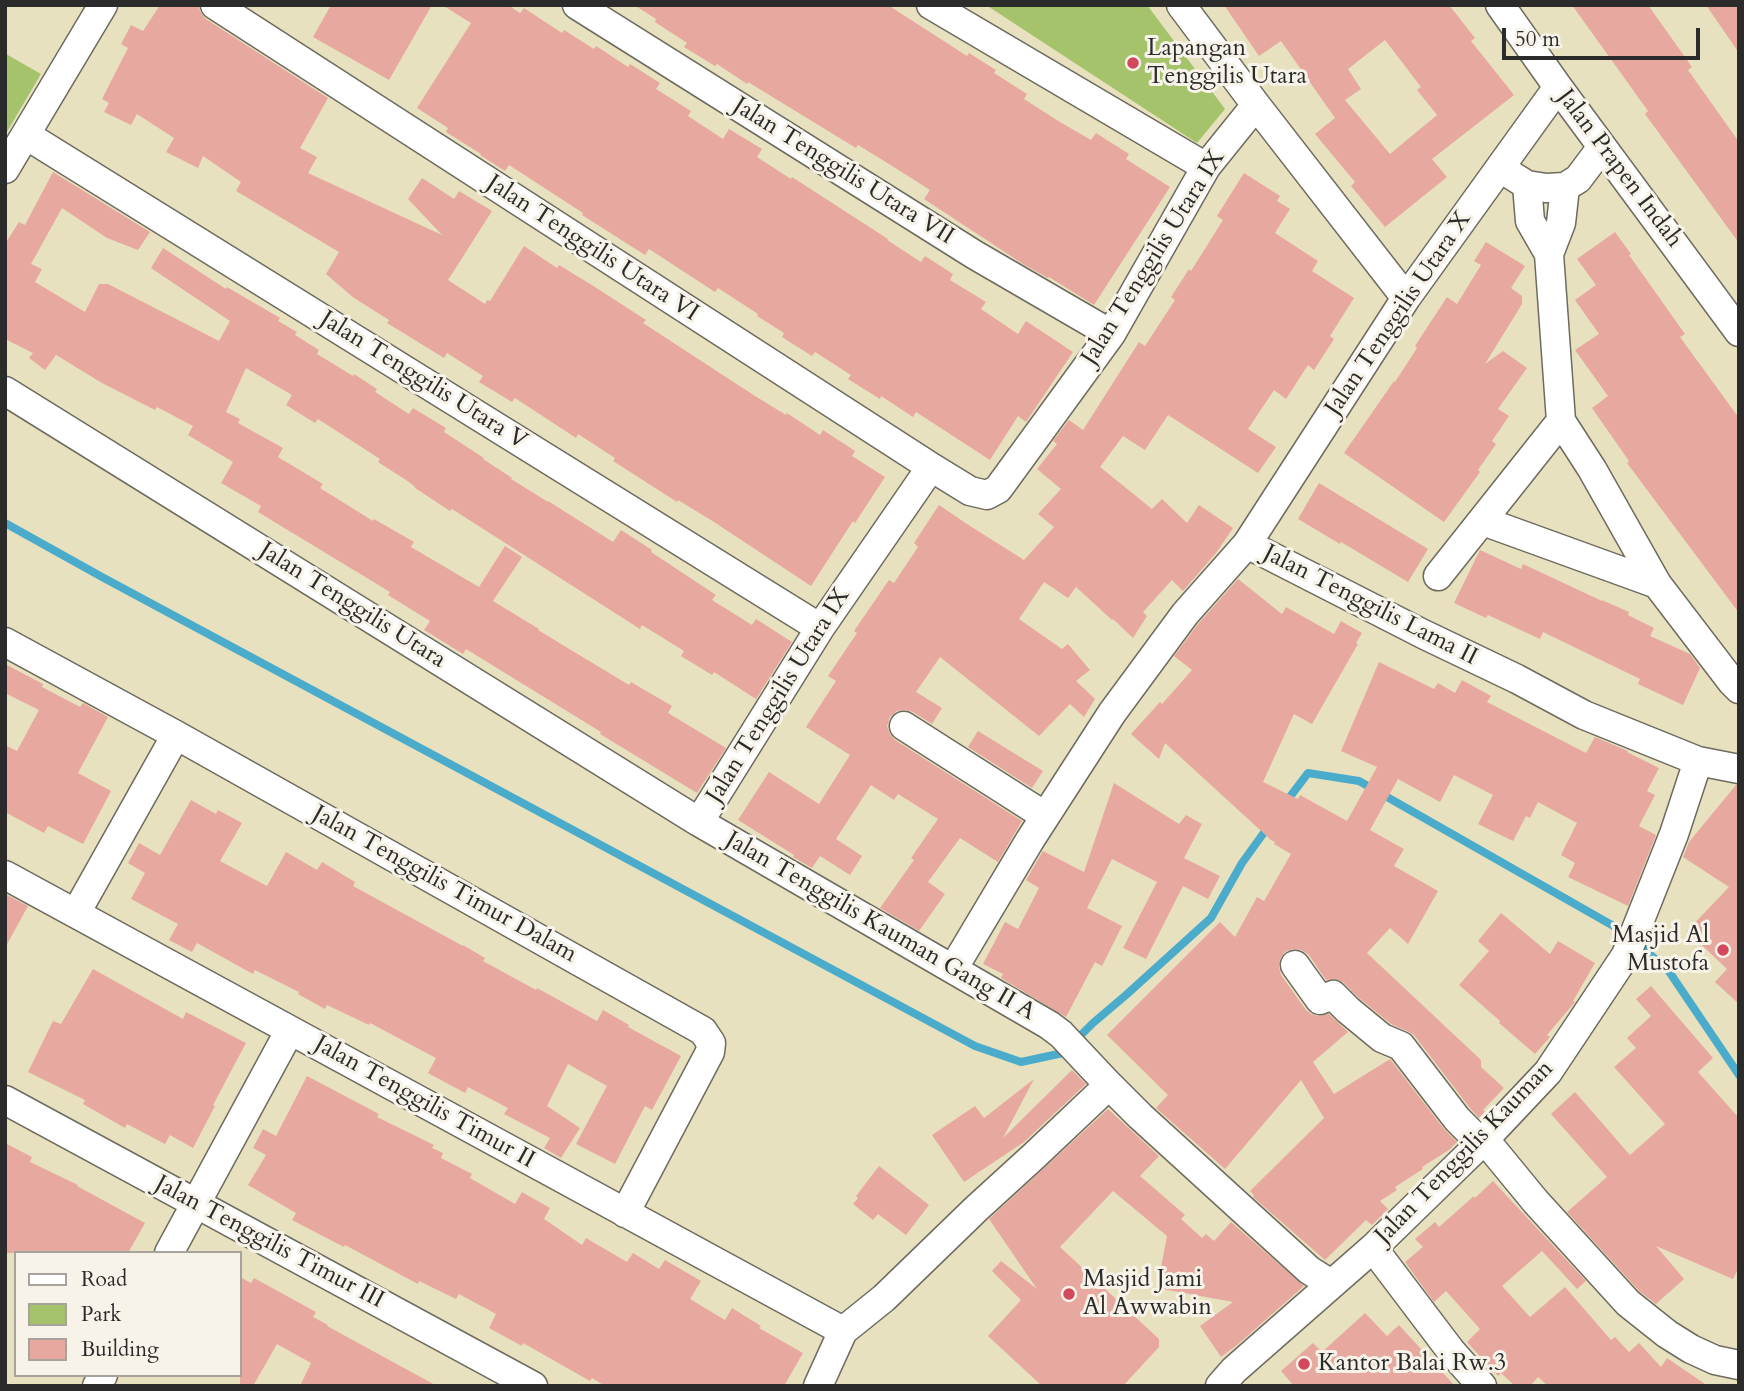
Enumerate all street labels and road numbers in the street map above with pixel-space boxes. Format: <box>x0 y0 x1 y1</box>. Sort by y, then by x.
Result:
street label: Jalan Prapen Indah <box>1550 84 1688 254</box>
street label: Jalan Tenggilis Utara VII <box>727 92 959 252</box>
street label: Jalan Tenggilis Utara IX <box>1076 145 1232 371</box>
street label: Jalan Tenggilis Utara VI <box>481 170 703 328</box>
street label: Jalan Tenggilis Utara X <box>1320 206 1478 422</box>
street label: Jalan Tenggilis Utara V <box>314 305 532 457</box>
street label: Jalan Tenggilis Utara <box>253 537 451 675</box>
street label: Jalan Tenggilis Lama II <box>1258 539 1482 673</box>
street label: Jalan Tenggilis Utara IX <box>701 583 857 809</box>
street label: Jalan Tenggilis Timur Dalam <box>307 800 581 970</box>
street label: Jalan Tenggilis Kauman Gang II A <box>720 826 1040 1028</box>
street label: Jalan Tenggilis Timur II <box>309 1030 539 1176</box>
street label: Jalan Tenggilis Kauman <box>1370 1055 1560 1251</box>
street label: Jalan Tenggilis Timur III <box>149 1170 389 1316</box>

